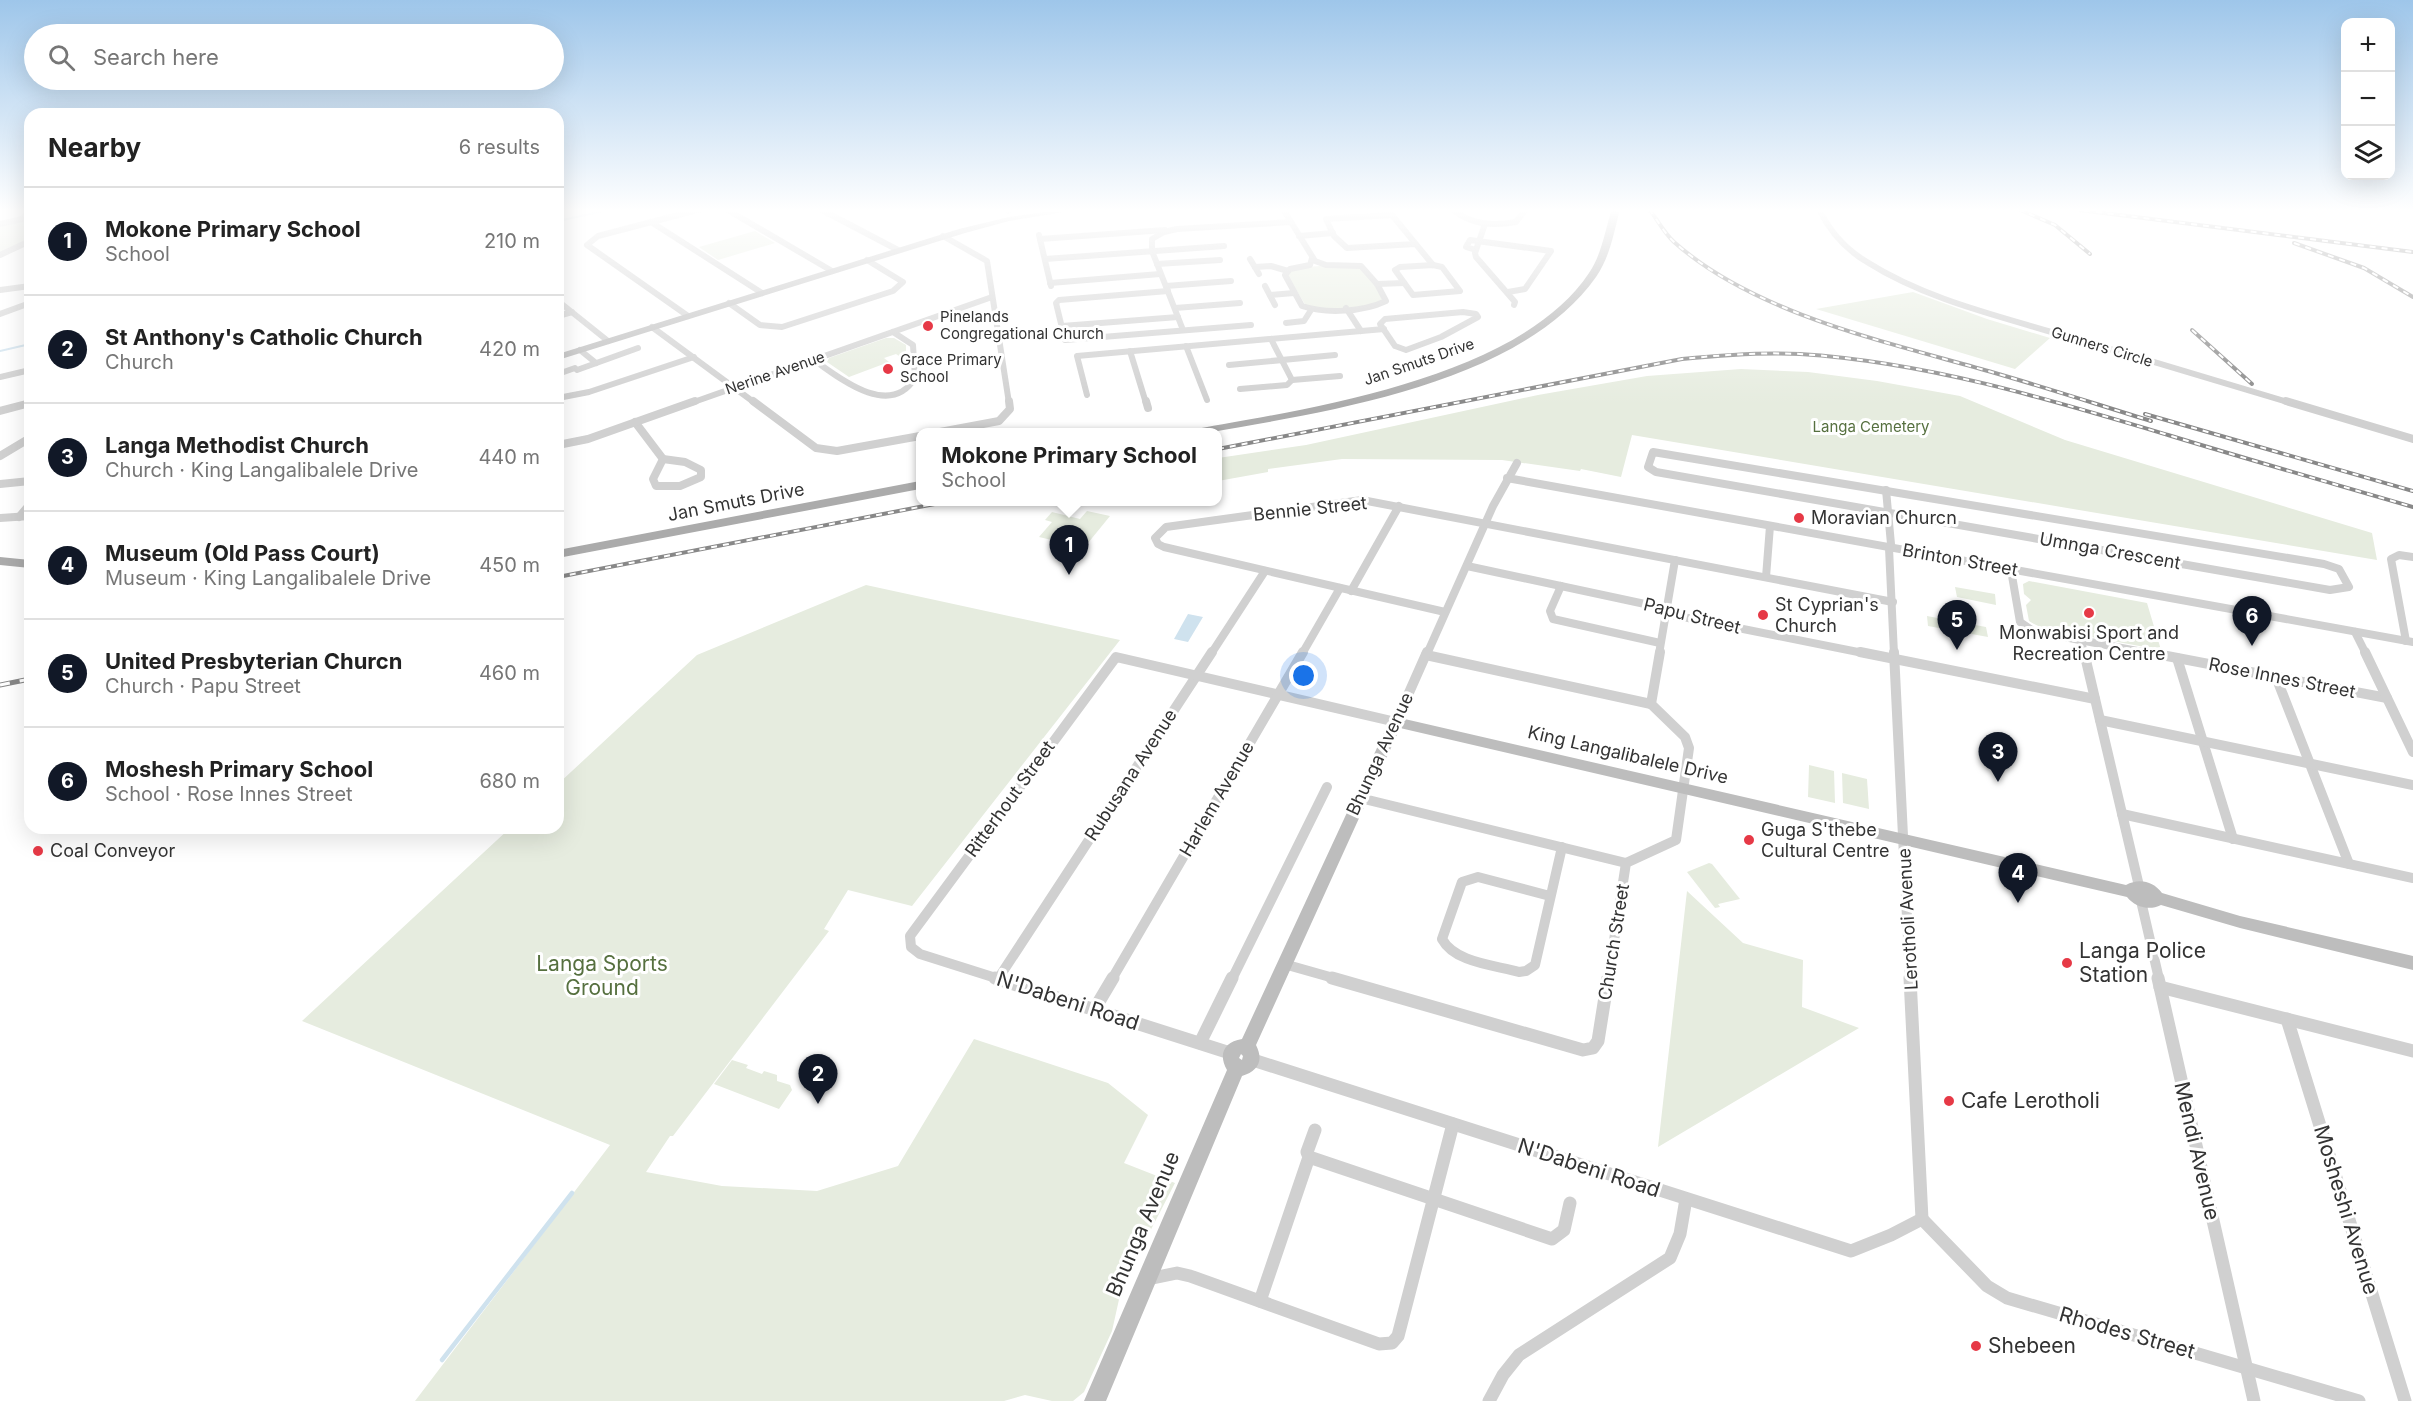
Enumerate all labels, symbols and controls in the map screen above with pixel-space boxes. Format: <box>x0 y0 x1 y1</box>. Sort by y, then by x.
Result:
map controls <box>2341 18 2395 180</box>
button: + <box>2341 18 2395 72</box>
search box <box>24 24 564 90</box>
icon: search <box>45 41 78 74</box>
text: Search here <box>93 44 219 70</box>
button: − <box>2341 72 2395 126</box>
button: layers <box>2341 126 2395 180</box>
text: Nearby <box>48 132 141 163</box>
text: 6 results <box>459 135 540 159</box>
text: Mokone Primary School <box>105 216 361 242</box>
text: 1 <box>63 229 72 253</box>
text: 210 m <box>484 229 540 253</box>
text: School <box>105 242 170 266</box>
place label: Pinelands Congregational Church <box>940 307 1104 343</box>
marker: Pinelands Congregational Church <box>921 319 935 333</box>
street label: Gunners Circle <box>2049 322 2155 371</box>
text: St Anthony's Catholic Church <box>105 324 423 350</box>
street label: Jan Smuts Drive <box>1361 334 1477 389</box>
text: 2 <box>61 337 74 361</box>
text: 420 m <box>479 337 540 361</box>
street label: Nerine Avenue <box>723 347 827 398</box>
text: Church <box>105 350 174 374</box>
place label: Grace Primary School <box>900 350 1002 386</box>
marker: Grace Primary School <box>881 362 895 376</box>
park label: Langa Cemetery <box>1812 417 1930 436</box>
popup <box>916 428 1222 506</box>
text: Langa Methodist Church <box>105 432 369 458</box>
text: Mokone Primary School <box>941 442 1197 468</box>
text: 3 <box>61 445 74 469</box>
text: 440 m <box>478 445 540 469</box>
text: Church · King Langalibalele Drive <box>105 458 419 482</box>
text: School <box>941 468 1006 492</box>
street label: Jan Smuts Drive <box>666 478 806 525</box>
street label: Bennie Street <box>1252 492 1368 525</box>
place label: Moravian Churcn <box>1811 507 1957 528</box>
marker: Moravian Churcn <box>1792 511 1806 525</box>
pin: 1 <box>1050 526 1088 575</box>
street label: Umnga Crescent <box>2038 528 2182 573</box>
street label: Brinton Street <box>1901 539 2020 580</box>
text: Museum (Old Pass Court) <box>105 540 380 566</box>
text: 4 <box>61 553 74 577</box>
text: 450 m <box>479 553 540 577</box>
text: Museum · King Langalibalele Drive <box>105 566 431 590</box>
street label: Papu Street <box>1641 593 1743 638</box>
place label: St Cyprian's Church <box>1775 594 1879 636</box>
pin: 6 <box>2232 596 2272 646</box>
pin: 5 <box>1938 600 1976 650</box>
marker: Monwabisi Sport and Recreation Centre <box>2082 606 2096 620</box>
marker: St Cyprian's Church <box>1756 608 1770 622</box>
place label: Monwabisi Sport and Recreation Centre <box>1999 622 2179 664</box>
text: United Presbyterian Churcn <box>105 648 402 674</box>
street label: Rose Innes Street <box>2207 653 2357 702</box>
text: 5 <box>61 661 74 685</box>
text: 460 m <box>479 661 540 685</box>
your location <box>1289 661 1318 690</box>
text: Church · Papu Street <box>105 674 301 698</box>
street label: Bhunga Avenue <box>1342 689 1417 819</box>
street label: Rubusana Avenue <box>1080 705 1181 844</box>
street label: King Langalibalele Drive <box>1526 721 1730 788</box>
pin: 3 <box>1978 732 2018 782</box>
street label: Ritterhout Street <box>960 736 1059 861</box>
street label: Harlem Avenue <box>1175 737 1258 860</box>
text: Moshesh Primary School <box>105 756 373 782</box>
text: 6 <box>61 769 74 793</box>
text: 680 m <box>479 769 540 793</box>
text: School · Rose Innes Street <box>105 782 353 806</box>
place label: Guga S'thebe Cultural Centre <box>1761 819 1889 861</box>
marker: Guga S'thebe Cultural Centre <box>1742 833 1756 847</box>
place label: Coal Conveyor <box>50 840 175 861</box>
marker: Coal Conveyor <box>31 844 45 858</box>
street label: Lerotholi Avenue <box>1893 847 1922 991</box>
pin: 4 <box>1998 854 2038 903</box>
street label: Church Street <box>1594 882 1633 1002</box>
place label: Langa Police Station <box>2079 938 2206 987</box>
park label: Langa Sports Ground <box>536 951 668 1000</box>
marker: Langa Police Station <box>2060 956 2074 970</box>
street label: N'Dabeni Road <box>994 966 1143 1035</box>
pin: 2 <box>798 1054 838 1104</box>
street label: Mendi Avenue <box>2169 1079 2226 1223</box>
place label: Cafe Lerotholi <box>1961 1088 2100 1113</box>
marker: Cafe Lerotholi <box>1942 1094 1956 1108</box>
street label: Mosheshi Avenue <box>2309 1122 2384 1297</box>
street label: N'Dabeni Road <box>1515 1133 1664 1202</box>
street label: Bhunga Avenue <box>1101 1147 1184 1300</box>
street label: Rhodes Street <box>2056 1301 2198 1364</box>
place label: Shebeen <box>1988 1333 2076 1358</box>
marker: Shebeen <box>1969 1339 1983 1353</box>

